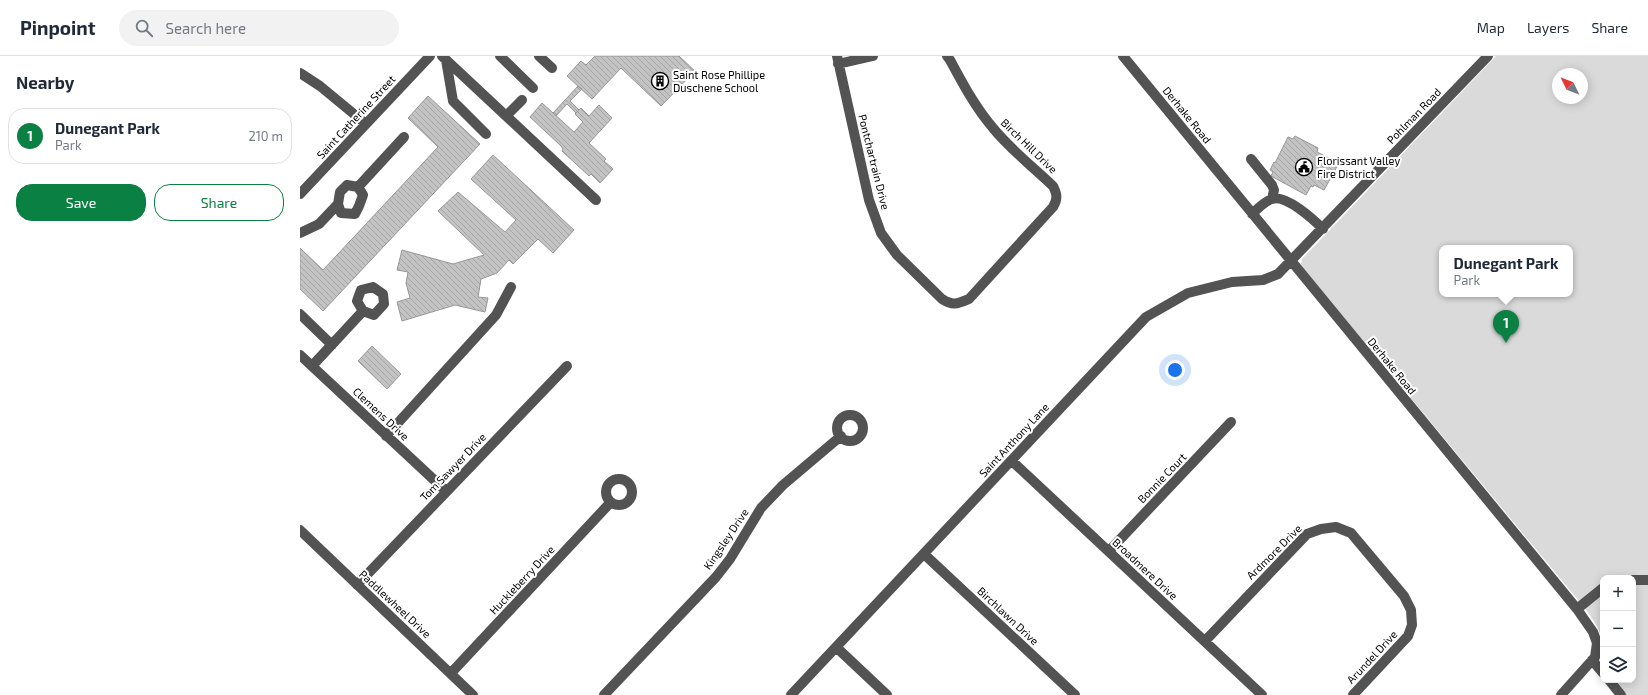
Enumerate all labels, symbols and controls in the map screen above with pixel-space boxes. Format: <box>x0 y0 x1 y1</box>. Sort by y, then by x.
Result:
search box <box>119 10 399 46</box>
text: Pinpoint <box>20 16 95 39</box>
icon: search <box>133 17 155 39</box>
text: Search here <box>165 19 246 37</box>
text: Map <box>1477 19 1505 36</box>
text: Layers <box>1527 19 1569 36</box>
text: Share <box>1591 19 1628 36</box>
place label: Saint Rose Phillipe Duschene School <box>673 68 765 94</box>
north arrow <box>1552 68 1588 104</box>
building icon: Saint Rose Phillipe Duschene School <box>650 71 670 91</box>
text: Nearby <box>16 72 74 92</box>
street label: Saint Catherine Street <box>314 72 398 161</box>
street label: Derhake Road <box>1161 84 1214 146</box>
street label: Pohlman Road <box>1384 85 1443 146</box>
street label: Pontchartrain Drive <box>856 113 893 211</box>
street label: Birch Hill Drive <box>999 116 1060 176</box>
text: Dunegant Park <box>55 119 160 137</box>
text: 1 <box>27 128 33 144</box>
text: 210 m <box>248 128 283 144</box>
text: Park <box>55 137 82 153</box>
place label: Florissant Valley Fire District <box>1317 154 1400 180</box>
public building icon: Florissant Valley Fire District <box>1294 157 1314 177</box>
button: Save <box>16 184 146 221</box>
button: Share <box>154 184 284 221</box>
popup <box>1439 245 1573 297</box>
text: Dunegant Park <box>1454 254 1558 272</box>
text: Park <box>1454 272 1480 288</box>
pin: 1 <box>1493 310 1519 343</box>
street label: Derhake Road <box>1366 335 1419 397</box>
your location <box>1165 360 1185 380</box>
street label: Clemens Drive <box>351 384 412 443</box>
street label: Saint Anthony Lane <box>976 400 1051 479</box>
street label: Tom Sawyer Drive <box>417 430 488 503</box>
street label: Bonnie Court <box>1135 450 1189 505</box>
street label: Kingsley Drive <box>700 506 751 572</box>
street label: Ardmore Drive <box>1244 522 1304 582</box>
street label: Broadmere Drive <box>1110 535 1181 602</box>
street label: Huckleberry Drive <box>487 543 557 617</box>
street label: Paddlewheel Drive <box>357 567 434 640</box>
map controls <box>1600 575 1636 683</box>
button: + <box>1600 575 1636 611</box>
street label: Birchlawn Drive <box>975 584 1042 647</box>
button: − <box>1600 611 1636 647</box>
street label: Arundel Drive <box>1344 627 1400 686</box>
button: layers <box>1600 647 1636 683</box>

